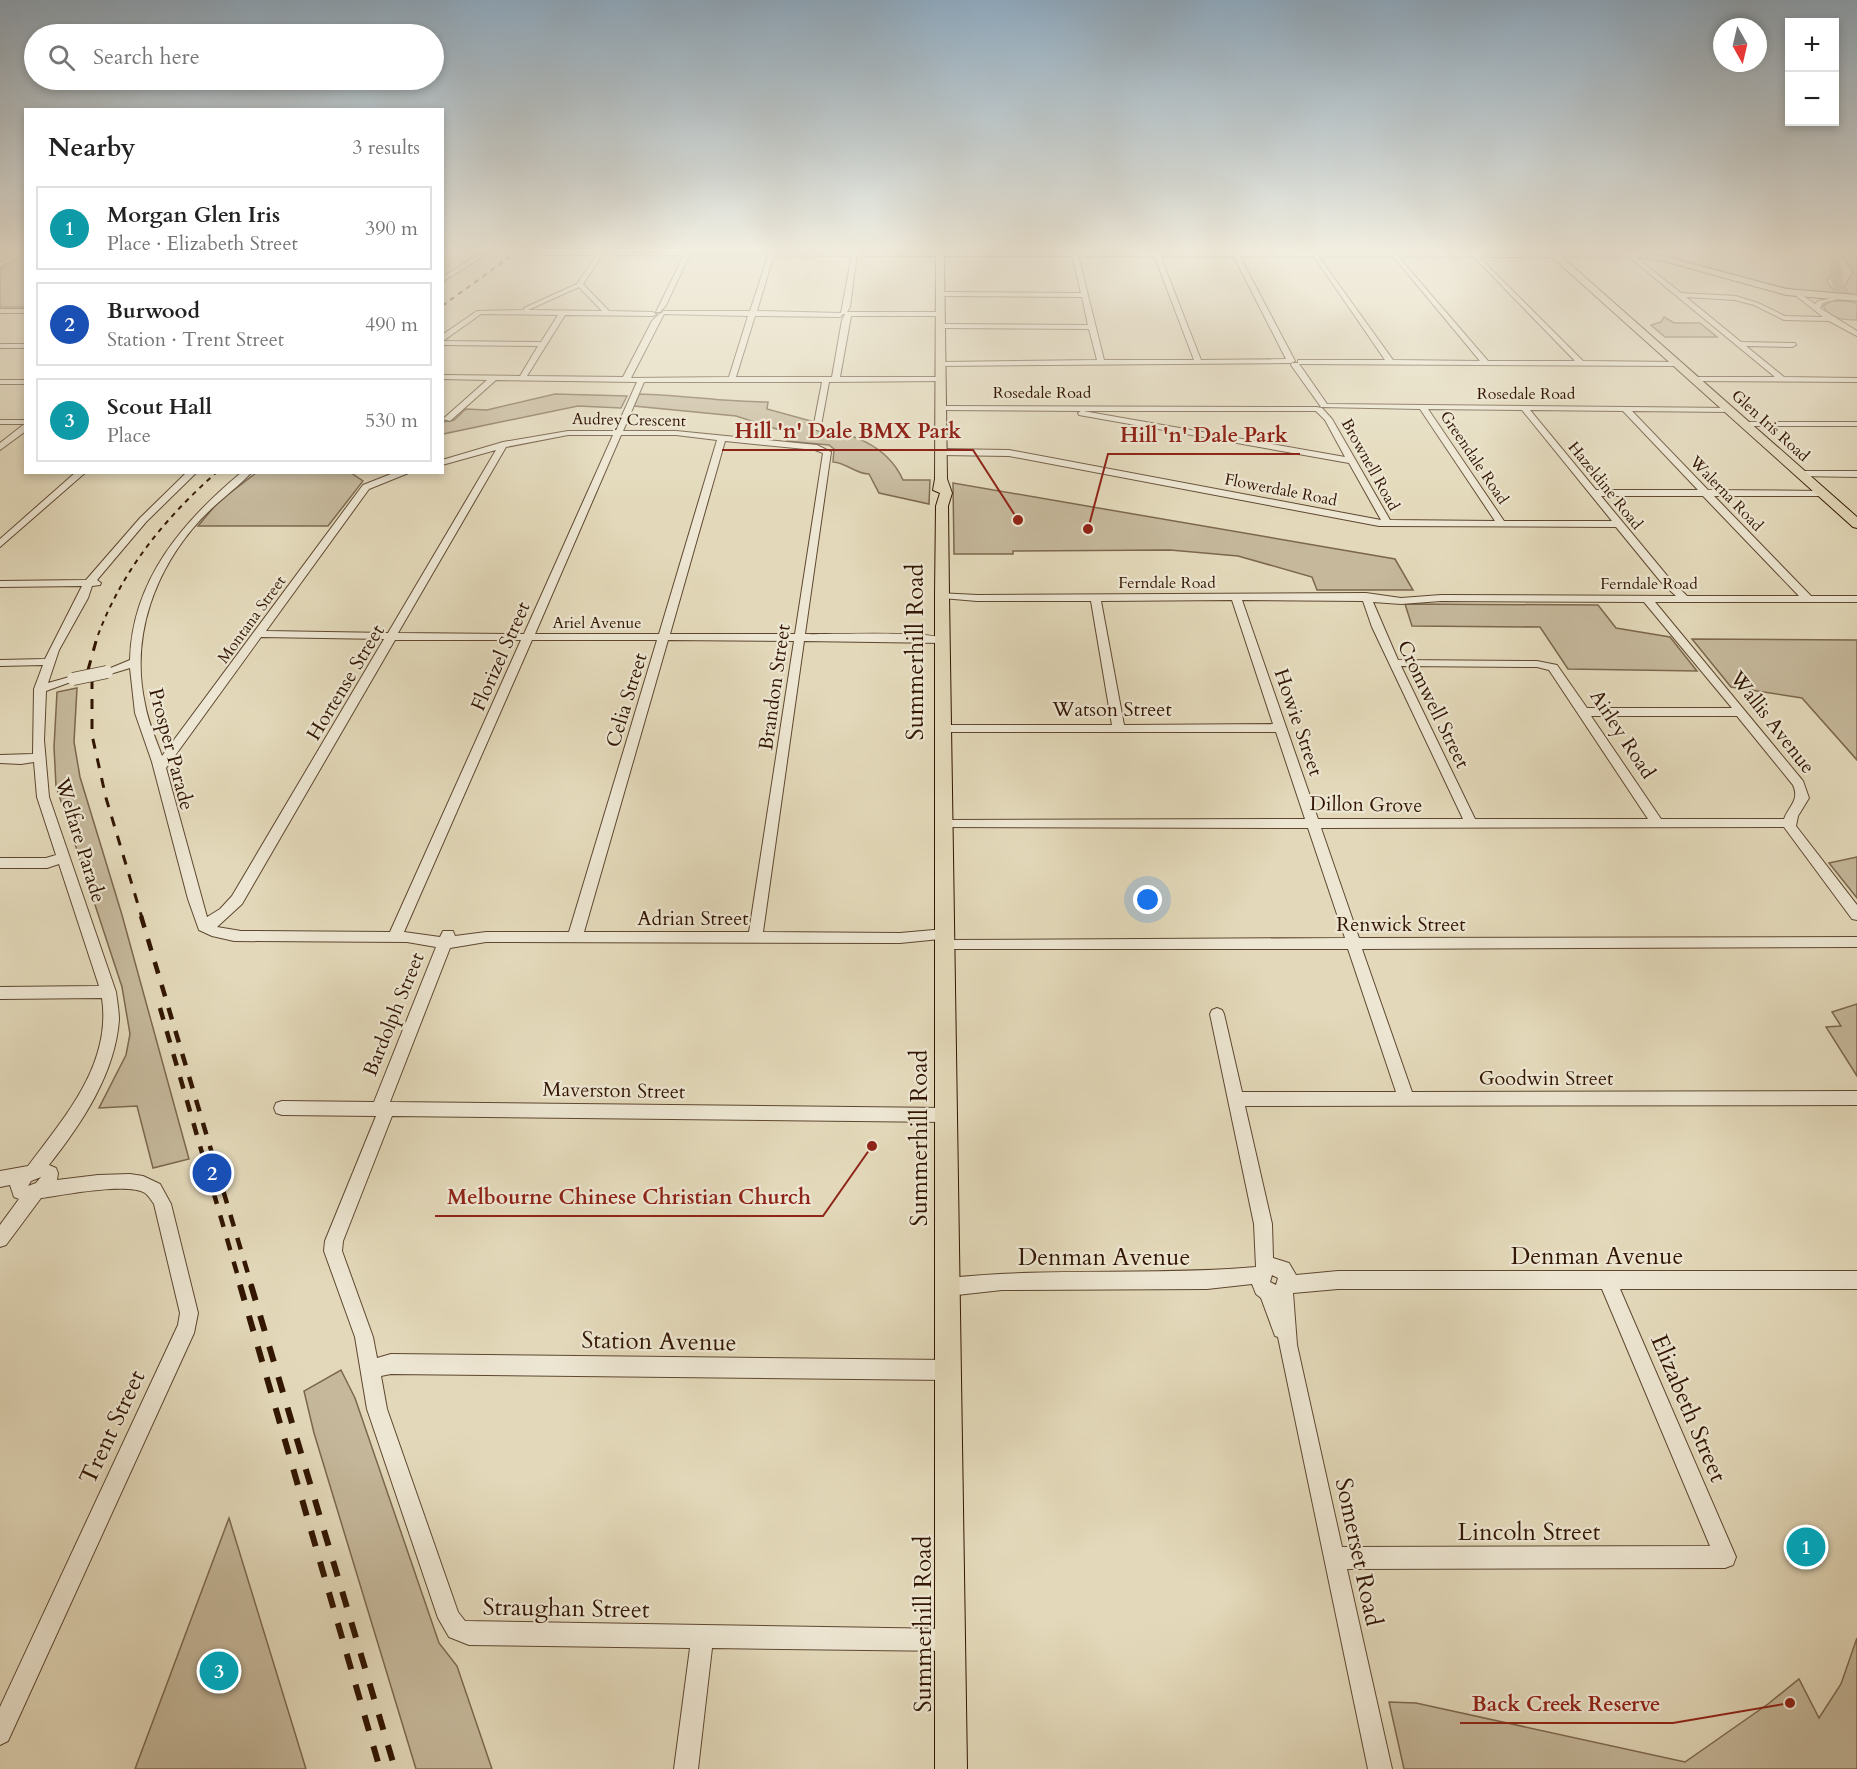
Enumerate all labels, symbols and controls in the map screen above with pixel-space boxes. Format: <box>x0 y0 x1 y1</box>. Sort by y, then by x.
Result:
north arrow <box>1713 18 1767 72</box>
map controls <box>1785 18 1839 126</box>
button: + <box>1785 18 1839 72</box>
search box <box>24 24 444 90</box>
icon: search <box>45 41 78 74</box>
text: Search here <box>93 42 200 72</box>
button: − <box>1785 72 1839 126</box>
text: Nearby <box>48 130 136 165</box>
text: 3 results <box>352 134 420 161</box>
text: Morgan Glen Iris <box>107 200 280 230</box>
text: 1 <box>64 215 75 242</box>
text: 390 m <box>365 215 418 242</box>
text: Place · Elizabeth Street <box>107 230 298 257</box>
text: Burwood <box>107 296 200 326</box>
text: 2 <box>64 311 75 338</box>
text: 490 m <box>365 311 418 338</box>
text: Station · Trent Street <box>107 326 284 353</box>
street label: Rosedale Road <box>993 382 1092 404</box>
street label: Rosedale Road <box>1477 383 1576 405</box>
street label: Glen Iris Road <box>1727 385 1814 467</box>
text: Scout Hall <box>107 392 212 422</box>
street label: Greendale Road <box>1435 406 1514 509</box>
text: 3 <box>64 407 75 434</box>
text: 530 m <box>365 407 418 434</box>
street label: Audrey Crescent <box>572 408 686 432</box>
callout: Hill 'n' Dale BMX Park <box>722 411 973 450</box>
street label: Brownell Road <box>1336 414 1405 515</box>
callout: Hill 'n' Dale Park <box>1108 415 1300 454</box>
text: Hill 'n' Dale BMX Park <box>735 417 961 446</box>
text: Hill 'n' Dale Park <box>1120 421 1288 450</box>
text: Place <box>107 422 151 449</box>
street label: Hazeldine Road <box>1563 437 1648 535</box>
street label: Walerna Road <box>1684 450 1768 537</box>
street label: Flowerdale Road <box>1223 468 1339 512</box>
street label: Summerhill Road <box>899 563 932 740</box>
street label: Montana Street <box>212 571 291 668</box>
street label: Ferndale Road <box>1118 572 1216 594</box>
street label: Ferndale Road <box>1600 573 1698 595</box>
street label: Florizel Street <box>464 597 537 715</box>
street label: Ariel Avenue <box>552 612 642 634</box>
street label: Hortense Street <box>300 619 391 745</box>
street label: Brandon Street <box>752 622 797 752</box>
street label: Cromwell Street <box>1391 636 1476 773</box>
street label: Celia Street <box>599 649 654 751</box>
street label: Howie Street <box>1268 665 1330 780</box>
street label: Wallis Avenue <box>1723 665 1821 779</box>
street label: Airley Road <box>1584 684 1662 784</box>
street label: Prosper Parade <box>142 685 201 813</box>
street label: Watson Street <box>1051 696 1172 723</box>
street label: Welfare Parade <box>48 774 112 906</box>
street label: Dillon Grove <box>1309 790 1423 819</box>
your location <box>1133 885 1162 914</box>
street label: Adrian Street <box>637 905 749 932</box>
street label: Renwick Street <box>1336 911 1466 938</box>
street label: Bardolph Street <box>356 948 431 1080</box>
street label: Summerhill Road <box>903 1049 936 1226</box>
street label: Goodwin Street <box>1479 1065 1614 1092</box>
street label: Maverston Street <box>542 1076 686 1105</box>
pin: 2 <box>192 1150 232 1196</box>
callout: Melbourne Chinese Christian Church <box>435 1177 823 1216</box>
text: Melbourne Chinese Christian Church <box>447 1183 811 1212</box>
street label: Denman Avenue <box>1511 1240 1683 1273</box>
street label: Denman Avenue <box>1018 1241 1190 1274</box>
street label: Station Avenue <box>581 1324 737 1359</box>
street label: Elizabeth Street <box>1643 1329 1735 1488</box>
street label: Trent Street <box>72 1364 154 1490</box>
street label: Somerset Road <box>1327 1475 1390 1629</box>
street label: Lincoln Street <box>1458 1516 1601 1549</box>
pin: 1 <box>1786 1524 1826 1570</box>
street label: Summerhill Road <box>907 1535 940 1712</box>
street label: Straughan Street <box>482 1591 650 1626</box>
pin: 3 <box>200 1648 238 1694</box>
callout: Back Creek Reserve <box>1460 1684 1673 1723</box>
text: Back Creek Reserve <box>1472 1690 1660 1719</box>

